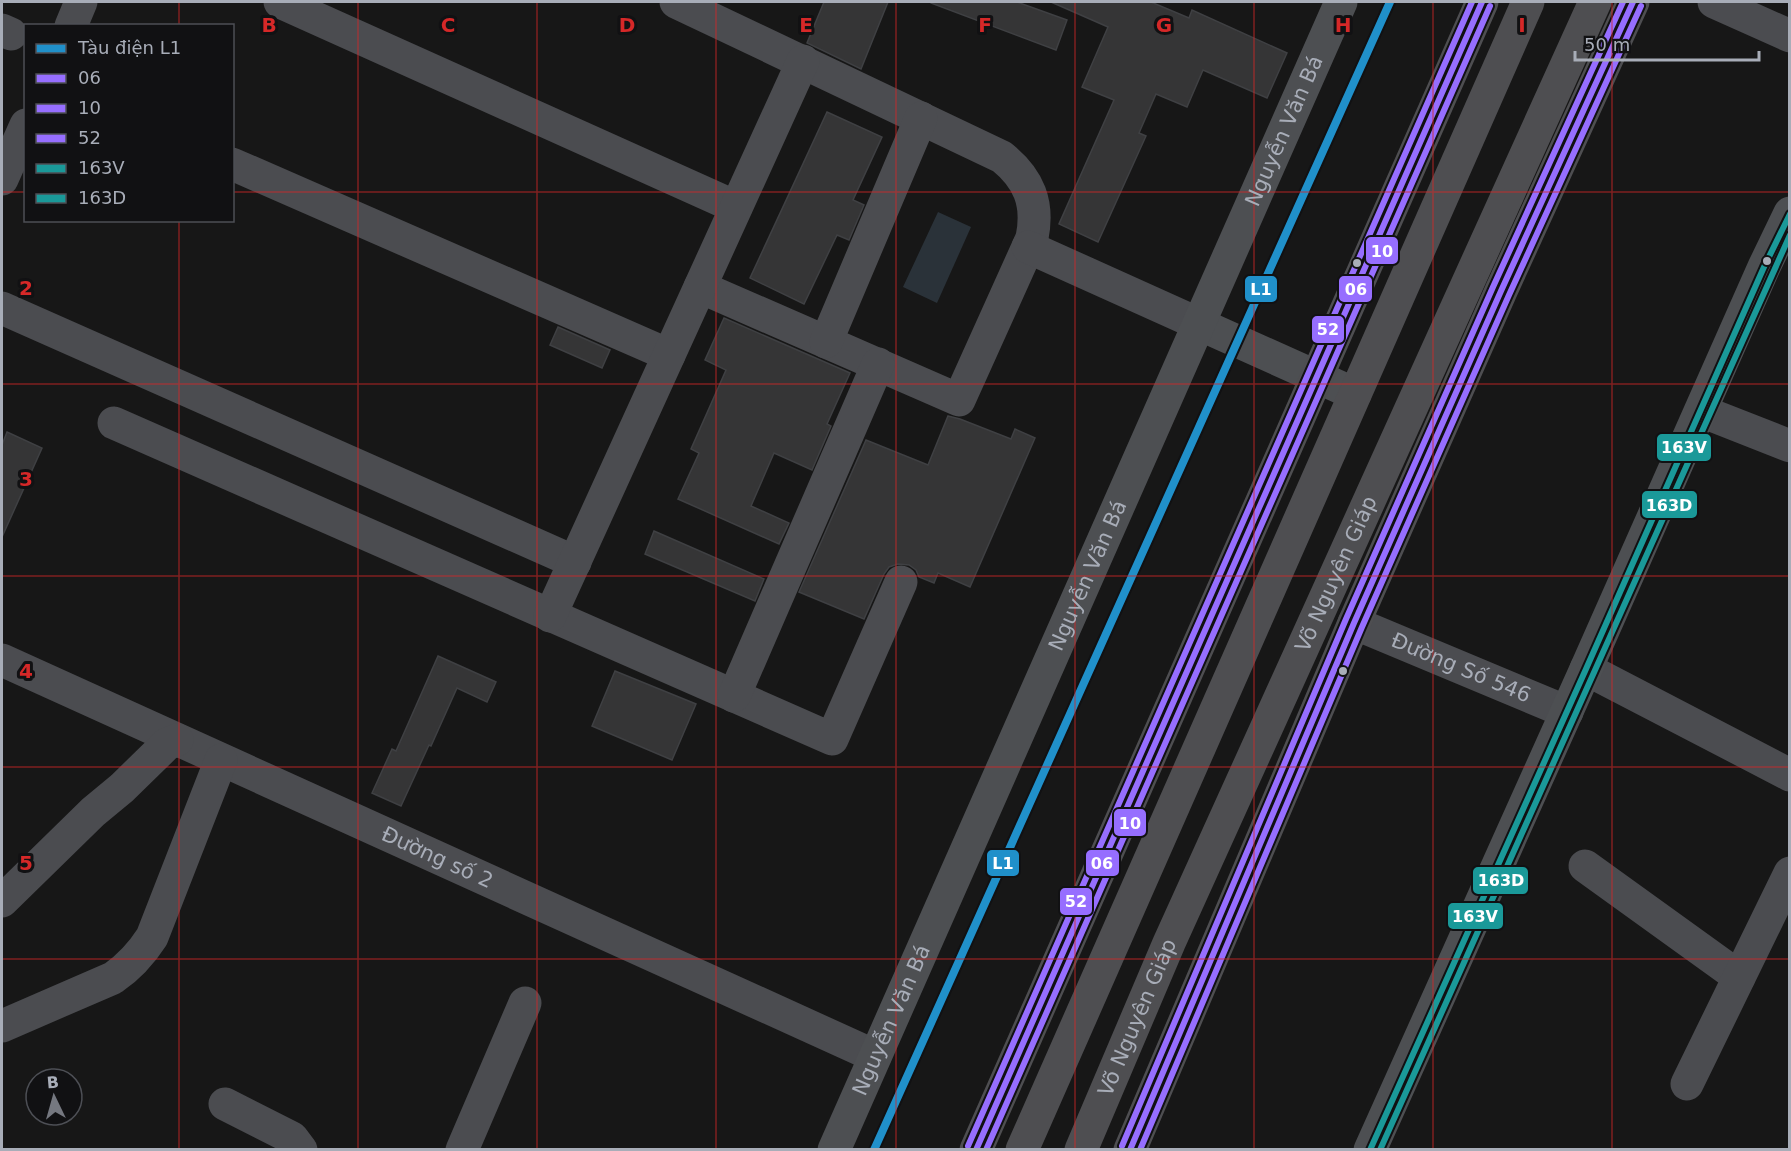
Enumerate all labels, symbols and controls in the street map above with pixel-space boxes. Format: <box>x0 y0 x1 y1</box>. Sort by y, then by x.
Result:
text: B <box>261 13 277 37</box>
text: C <box>441 13 455 37</box>
text: D <box>619 13 635 37</box>
text: E <box>799 13 813 37</box>
text: F <box>978 13 992 37</box>
text: G <box>1156 13 1172 37</box>
text: H <box>1335 13 1351 37</box>
text: I <box>1518 13 1526 37</box>
legend <box>24 24 234 222</box>
scale bar <box>1575 24 1760 62</box>
text: 50 m <box>1584 34 1630 55</box>
text: Tàu điện L1 <box>77 37 181 58</box>
street label: Nguyễn Văn Bá <box>1240 52 1328 210</box>
text: 06 <box>78 67 101 88</box>
text: 10 <box>78 97 101 118</box>
text: 52 <box>78 127 101 148</box>
text: 163V <box>78 157 125 178</box>
text: 163D <box>78 187 126 208</box>
line badge: 10 <box>1365 236 1399 265</box>
text: 10 <box>1371 242 1393 261</box>
unlabelled marker <box>1761 255 1773 267</box>
unlabelled marker <box>1351 257 1363 269</box>
line badge: L1 <box>1244 275 1278 303</box>
line badge: 06 <box>1338 275 1373 303</box>
text: 2 <box>19 276 33 300</box>
text: L1 <box>1250 280 1272 299</box>
text: 06 <box>1345 280 1367 299</box>
line badge: 52 <box>1311 315 1345 344</box>
text: 52 <box>1317 320 1339 339</box>
line badge: 163V <box>1656 433 1712 462</box>
text: 163V <box>1661 438 1708 457</box>
text: 3 <box>19 467 33 491</box>
line badge: 163D <box>1641 490 1698 519</box>
street label: Võ Nguyên Giáp <box>1290 492 1382 656</box>
street label: Nguyễn Văn Bá <box>1044 496 1131 655</box>
text: 163D <box>1646 496 1692 515</box>
street label: Đường Số 546 <box>1388 628 1534 707</box>
text: 4 <box>19 659 33 683</box>
unlabelled marker <box>1337 665 1349 677</box>
line badge: 10 <box>1113 808 1147 837</box>
text: 10 <box>1119 814 1141 833</box>
street label: Đường số 2 <box>378 822 497 893</box>
line badge: L1 <box>986 849 1020 877</box>
line badge: 06 <box>1085 849 1120 877</box>
text: 5 <box>19 851 33 875</box>
text: L1 <box>992 854 1014 873</box>
text: 06 <box>1091 854 1113 873</box>
line badge: 163D <box>1472 866 1529 895</box>
text: 163D <box>1478 871 1524 890</box>
line badge: 52 <box>1059 887 1093 916</box>
text: 52 <box>1065 892 1087 911</box>
line badge: 163V <box>1447 902 1504 930</box>
text: 163V <box>1452 907 1499 926</box>
street label: Võ Nguyên Giáp <box>1093 935 1181 1100</box>
street label: Nguyễn Văn Bá <box>848 941 935 1099</box>
north arrow <box>24 1067 84 1127</box>
text: B <box>46 1073 60 1093</box>

